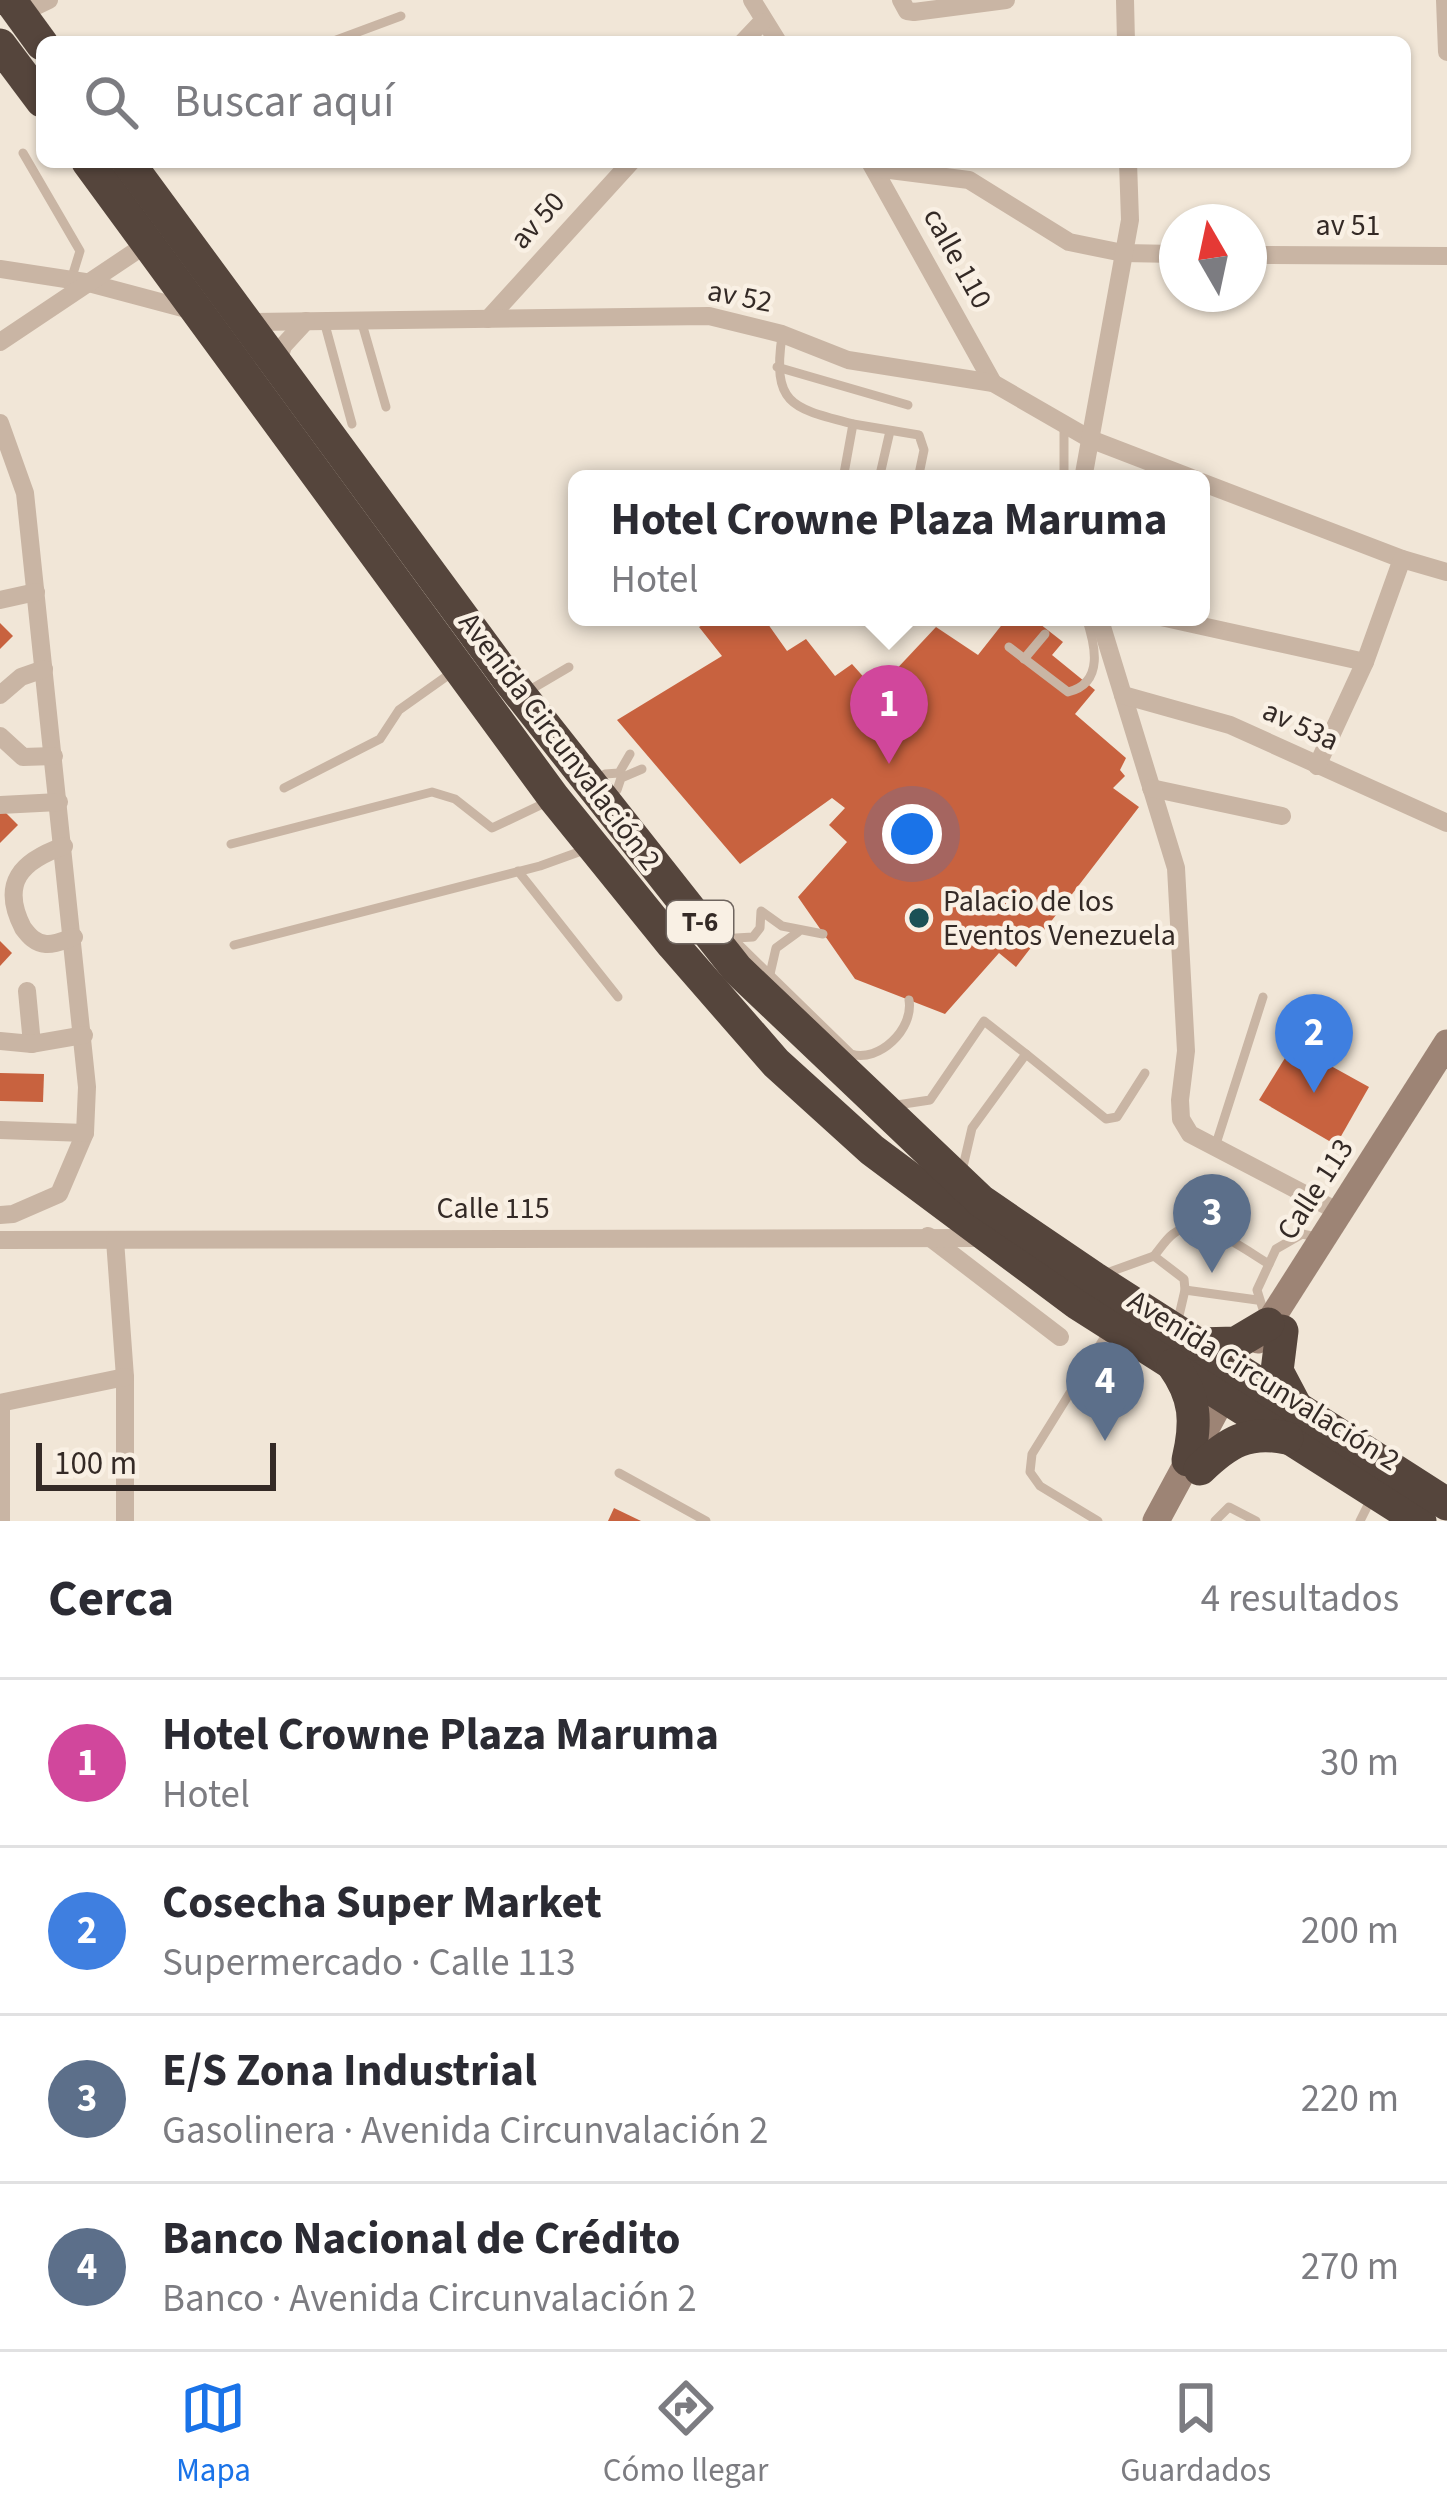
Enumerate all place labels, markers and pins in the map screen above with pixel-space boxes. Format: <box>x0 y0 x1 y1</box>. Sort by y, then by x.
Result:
pin: 1 <box>850 665 928 764</box>
place label: Palacio de los Eventos Venezuela <box>943 880 1176 957</box>
marker: Palacio de los Eventos Venezuela <box>906 905 932 931</box>
pin: 2 <box>1275 994 1353 1093</box>
pin: 3 <box>1173 1174 1251 1273</box>
pin: 4 <box>1066 1342 1144 1441</box>

